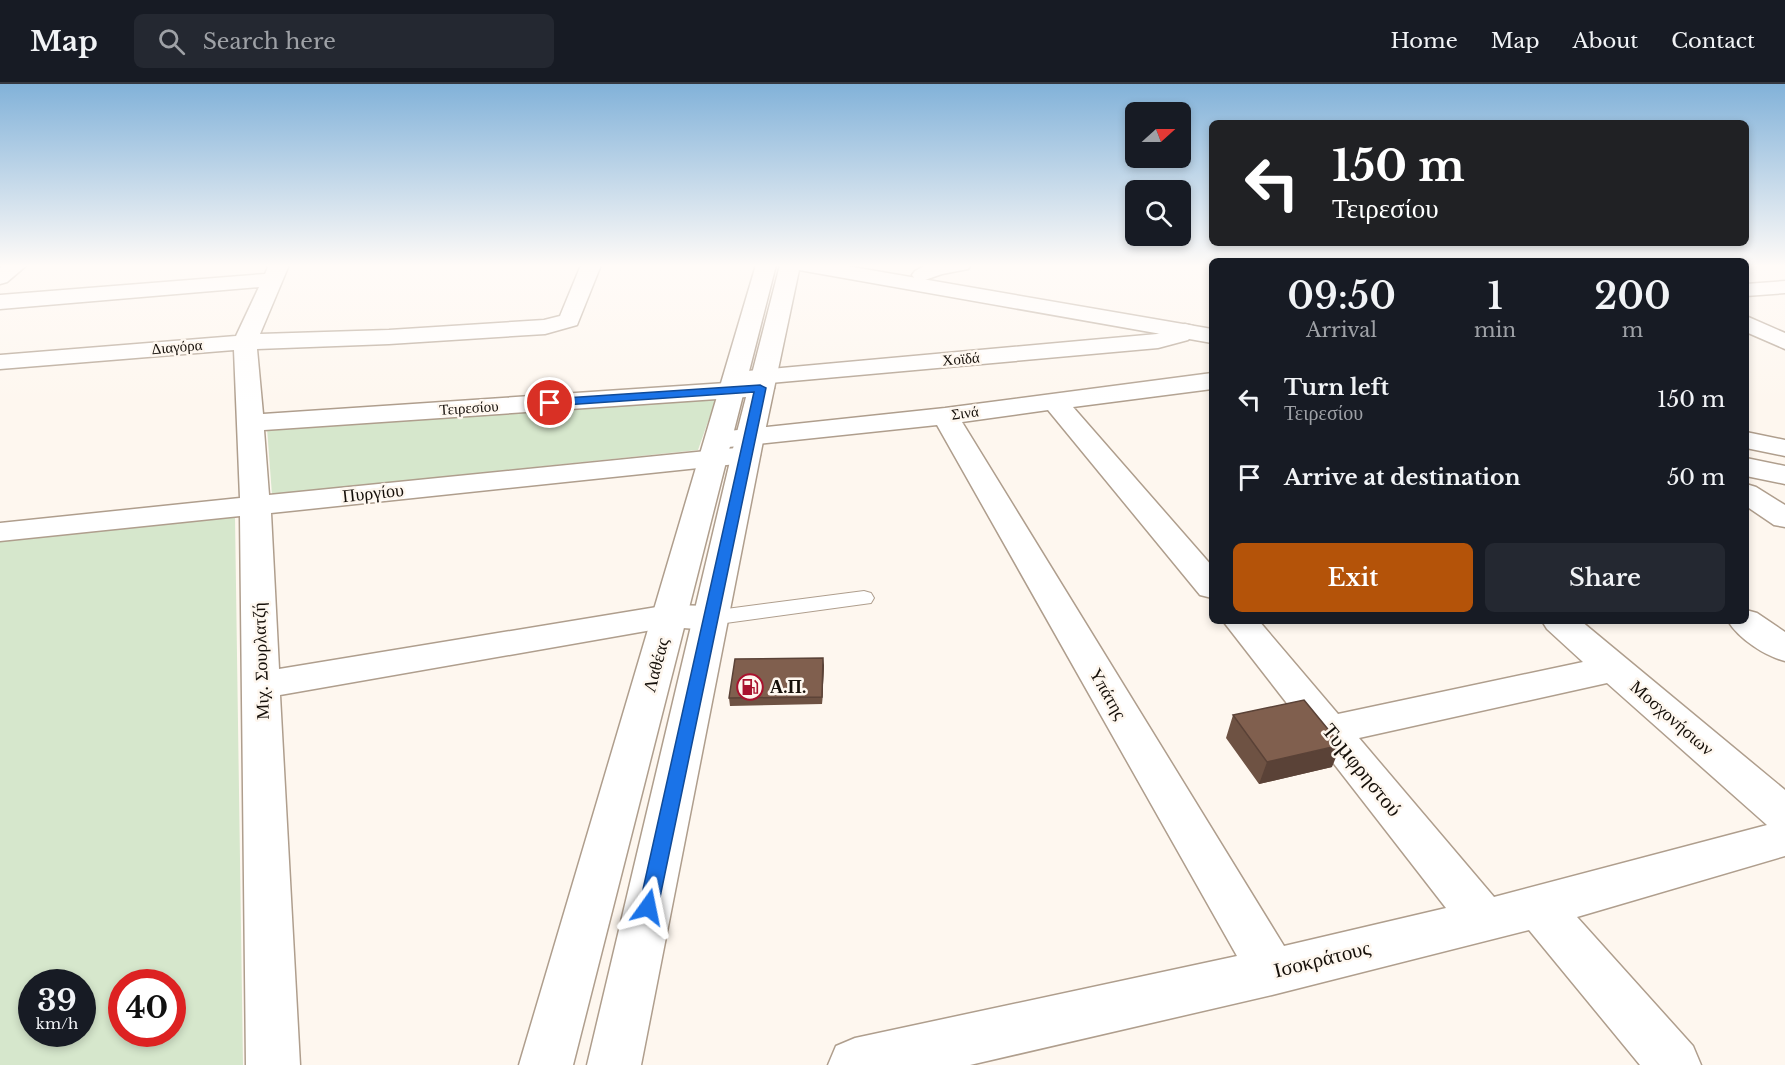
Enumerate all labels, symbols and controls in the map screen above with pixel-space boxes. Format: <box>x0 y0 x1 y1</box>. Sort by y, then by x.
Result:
search box <box>134 14 554 68</box>
text: Map <box>30 24 98 59</box>
icon: search <box>155 25 188 58</box>
text: Search here <box>203 28 336 55</box>
text: Home <box>1391 28 1458 54</box>
text: Map <box>1491 28 1539 54</box>
text: About <box>1572 28 1638 54</box>
text: Contact <box>1671 28 1755 54</box>
north arrow <box>1125 102 1191 168</box>
map controls <box>1125 102 1191 246</box>
text: 150 m <box>1332 140 1465 192</box>
icon: left <box>1233 144 1311 222</box>
button: search <box>1125 180 1191 246</box>
text: Τειρεσίου <box>1332 192 1439 225</box>
text: 09:50 <box>1287 274 1396 319</box>
text: 1 <box>1487 274 1503 319</box>
text: 200 <box>1594 274 1671 319</box>
text: Arrival <box>1306 318 1377 342</box>
text: min <box>1474 318 1516 342</box>
text: m <box>1622 318 1643 342</box>
street label: Διαγόρα <box>151 335 203 358</box>
street label: Χοϊδά <box>942 347 981 370</box>
text: Turn left <box>1284 374 1389 401</box>
pin <box>524 377 575 428</box>
icon: left <box>1233 383 1266 416</box>
icon: arrive <box>533 386 566 419</box>
text: 150 m <box>1657 386 1725 413</box>
street label: Τειρεσίου <box>439 396 499 419</box>
street label: Σινά <box>950 401 980 424</box>
text: Τειρεσίου <box>1284 401 1363 425</box>
icon: arrive <box>1233 461 1266 494</box>
text: Arrive at destination <box>1284 464 1521 491</box>
text: 50 m <box>1667 464 1725 491</box>
street label: Πυργίου <box>341 479 405 507</box>
button: Exit <box>1233 543 1473 612</box>
button: Share <box>1485 543 1725 612</box>
street label: Μιχ. Σουρλατζή <box>248 602 274 720</box>
street label: Λαθέας <box>638 635 674 695</box>
street label: Υπάτης <box>1085 665 1131 723</box>
fuel station icon: Α.Π. <box>735 672 765 702</box>
place label: Α.Π. <box>770 676 806 698</box>
street label: Μοσχονήσιων <box>1626 676 1718 760</box>
street label: Τυμφρηστού <box>1316 718 1408 822</box>
position arrow <box>616 875 680 939</box>
street label: Ισοκράτους <box>1271 934 1374 984</box>
speed limit sign: 40 <box>108 969 186 1047</box>
text: 39 <box>37 982 77 1019</box>
text: km/h <box>36 1014 78 1033</box>

